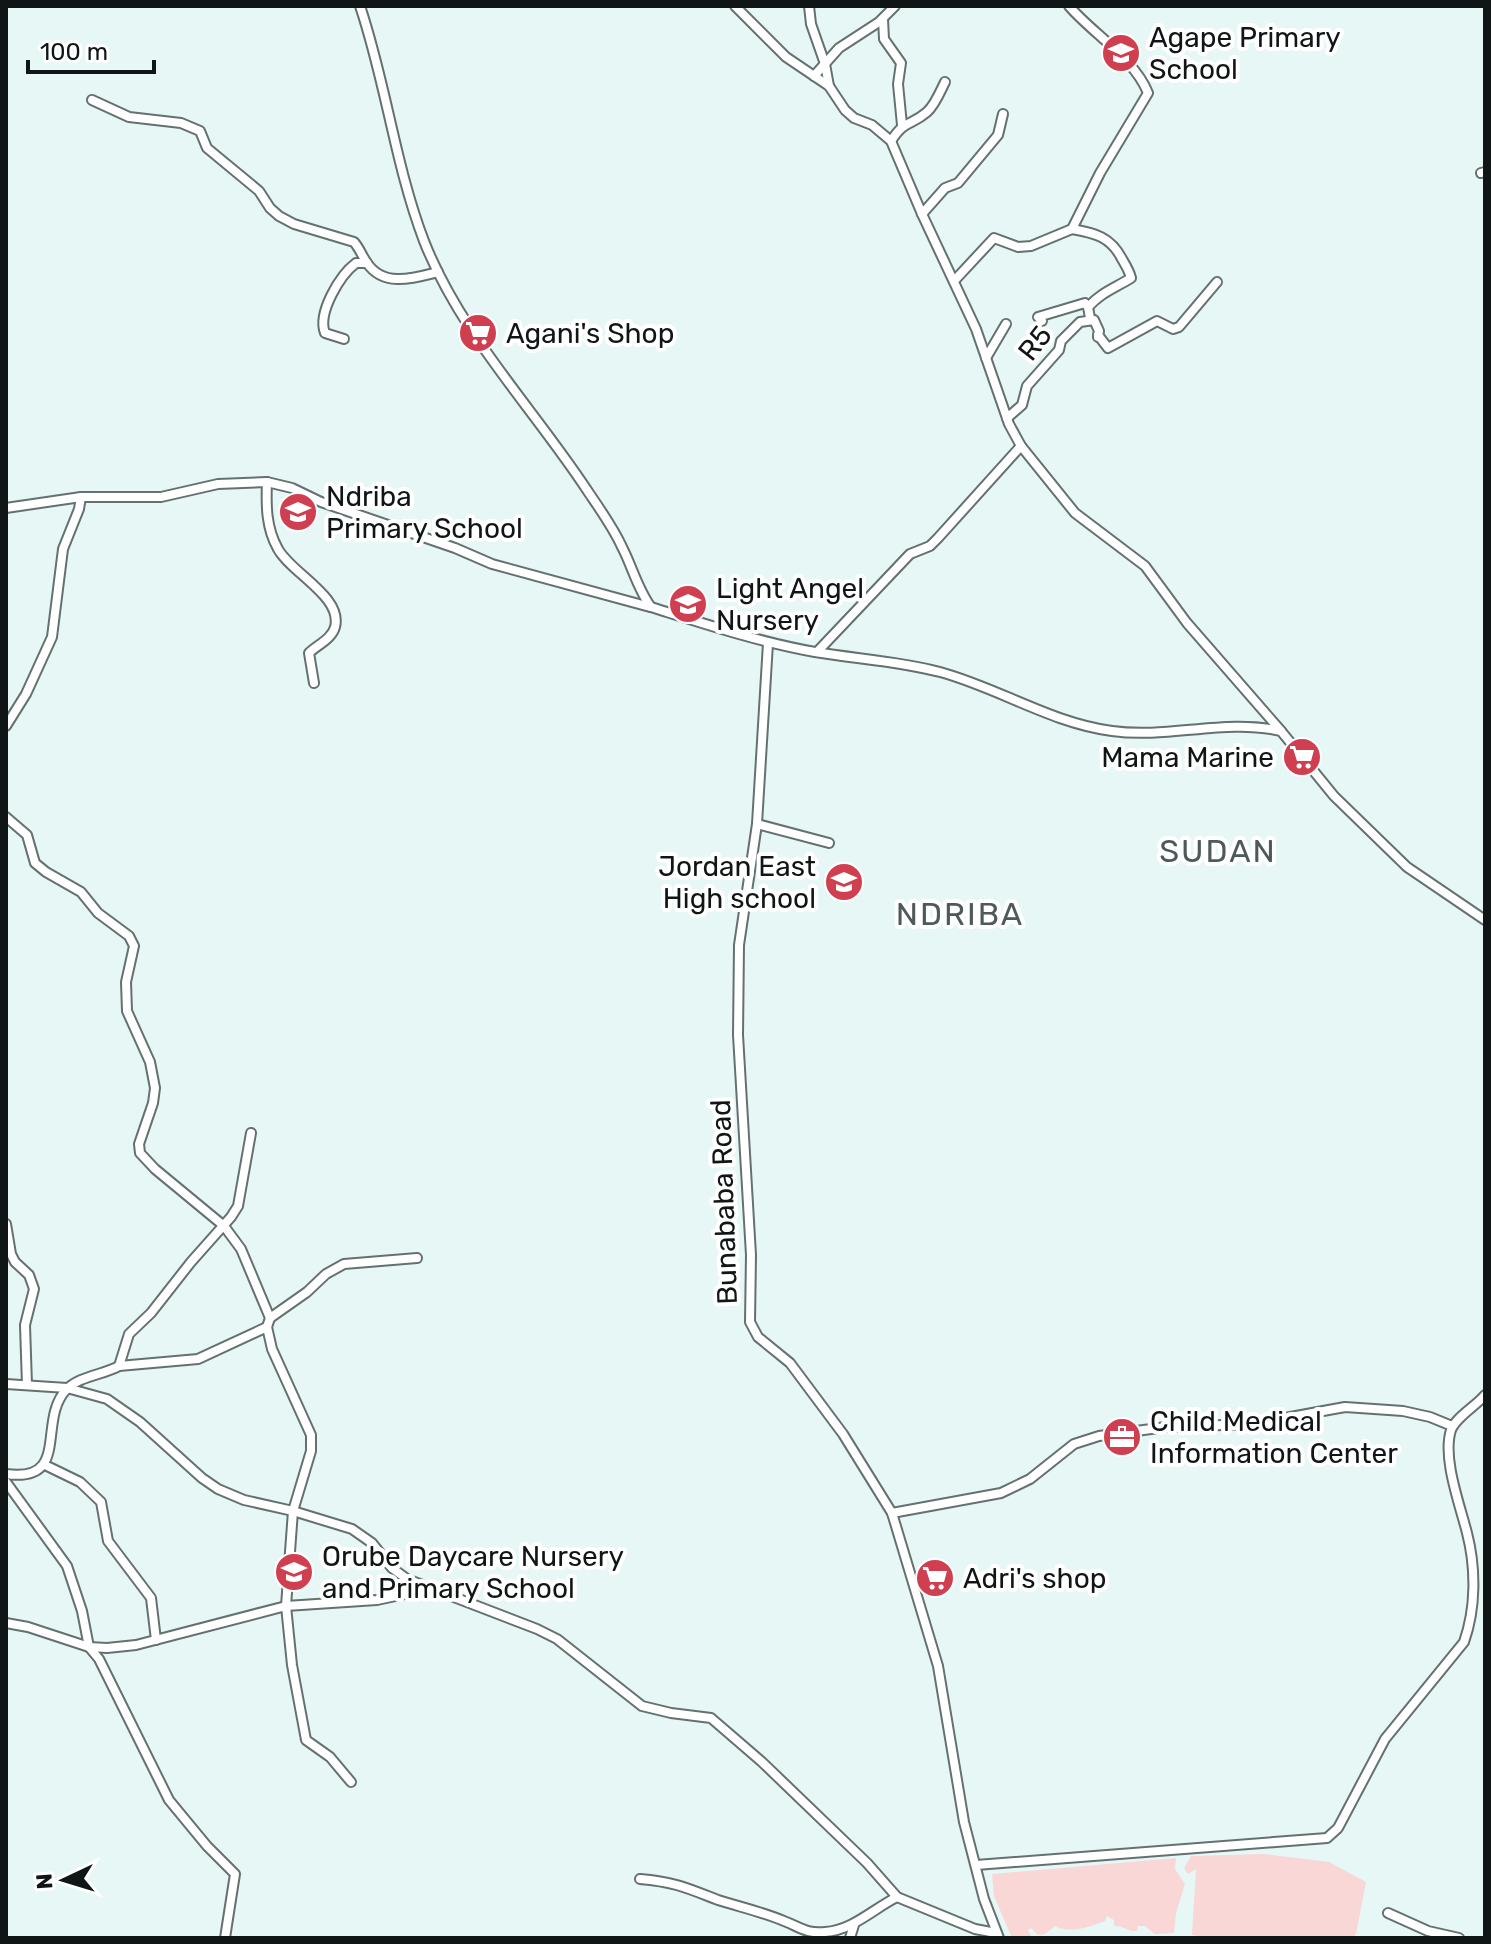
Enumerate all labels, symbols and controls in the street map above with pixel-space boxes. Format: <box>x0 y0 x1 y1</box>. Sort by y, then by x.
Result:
place label: Agape Primary School <box>1149 21 1341 86</box>
scale bar <box>28 24 154 74</box>
school or university icon: Agape Primary School <box>1100 32 1142 74</box>
text: 100 m <box>40 38 108 66</box>
supermarket icon: Agani's Shop <box>457 312 499 354</box>
place label: Agani's Shop <box>506 317 674 350</box>
street label: R5 <box>1011 319 1059 367</box>
place label: Ndriba Primary School <box>326 480 523 545</box>
school or university icon: Ndriba Primary School <box>277 491 319 533</box>
place label: Light Angel Nursery <box>716 572 864 637</box>
school or university icon: Light Angel Nursery <box>667 583 709 625</box>
supermarket icon: Mama Marine <box>1281 736 1323 778</box>
place label: Mama Marine <box>1101 741 1274 774</box>
district label: SUDAN <box>1159 832 1277 870</box>
place label: Jordan East High school <box>658 850 816 915</box>
school or university icon: Jordan East High school <box>823 861 865 903</box>
district label: NDRIBA <box>896 895 1024 933</box>
street label: Bunababa Road <box>704 1099 744 1305</box>
place label: Child Medical Information Center <box>1150 1405 1398 1470</box>
office icon: Child Medical Information Center <box>1101 1416 1143 1458</box>
place label: Orube Daycare Nursery and Primary School <box>322 1540 624 1605</box>
school or university icon: Orube Daycare Nursery and Primary School <box>273 1551 315 1593</box>
supermarket icon: Adri's shop <box>914 1557 956 1599</box>
place label: Adri's shop <box>963 1562 1106 1595</box>
north arrow <box>24 1840 104 1920</box>
text: N <box>31 1873 59 1890</box>

